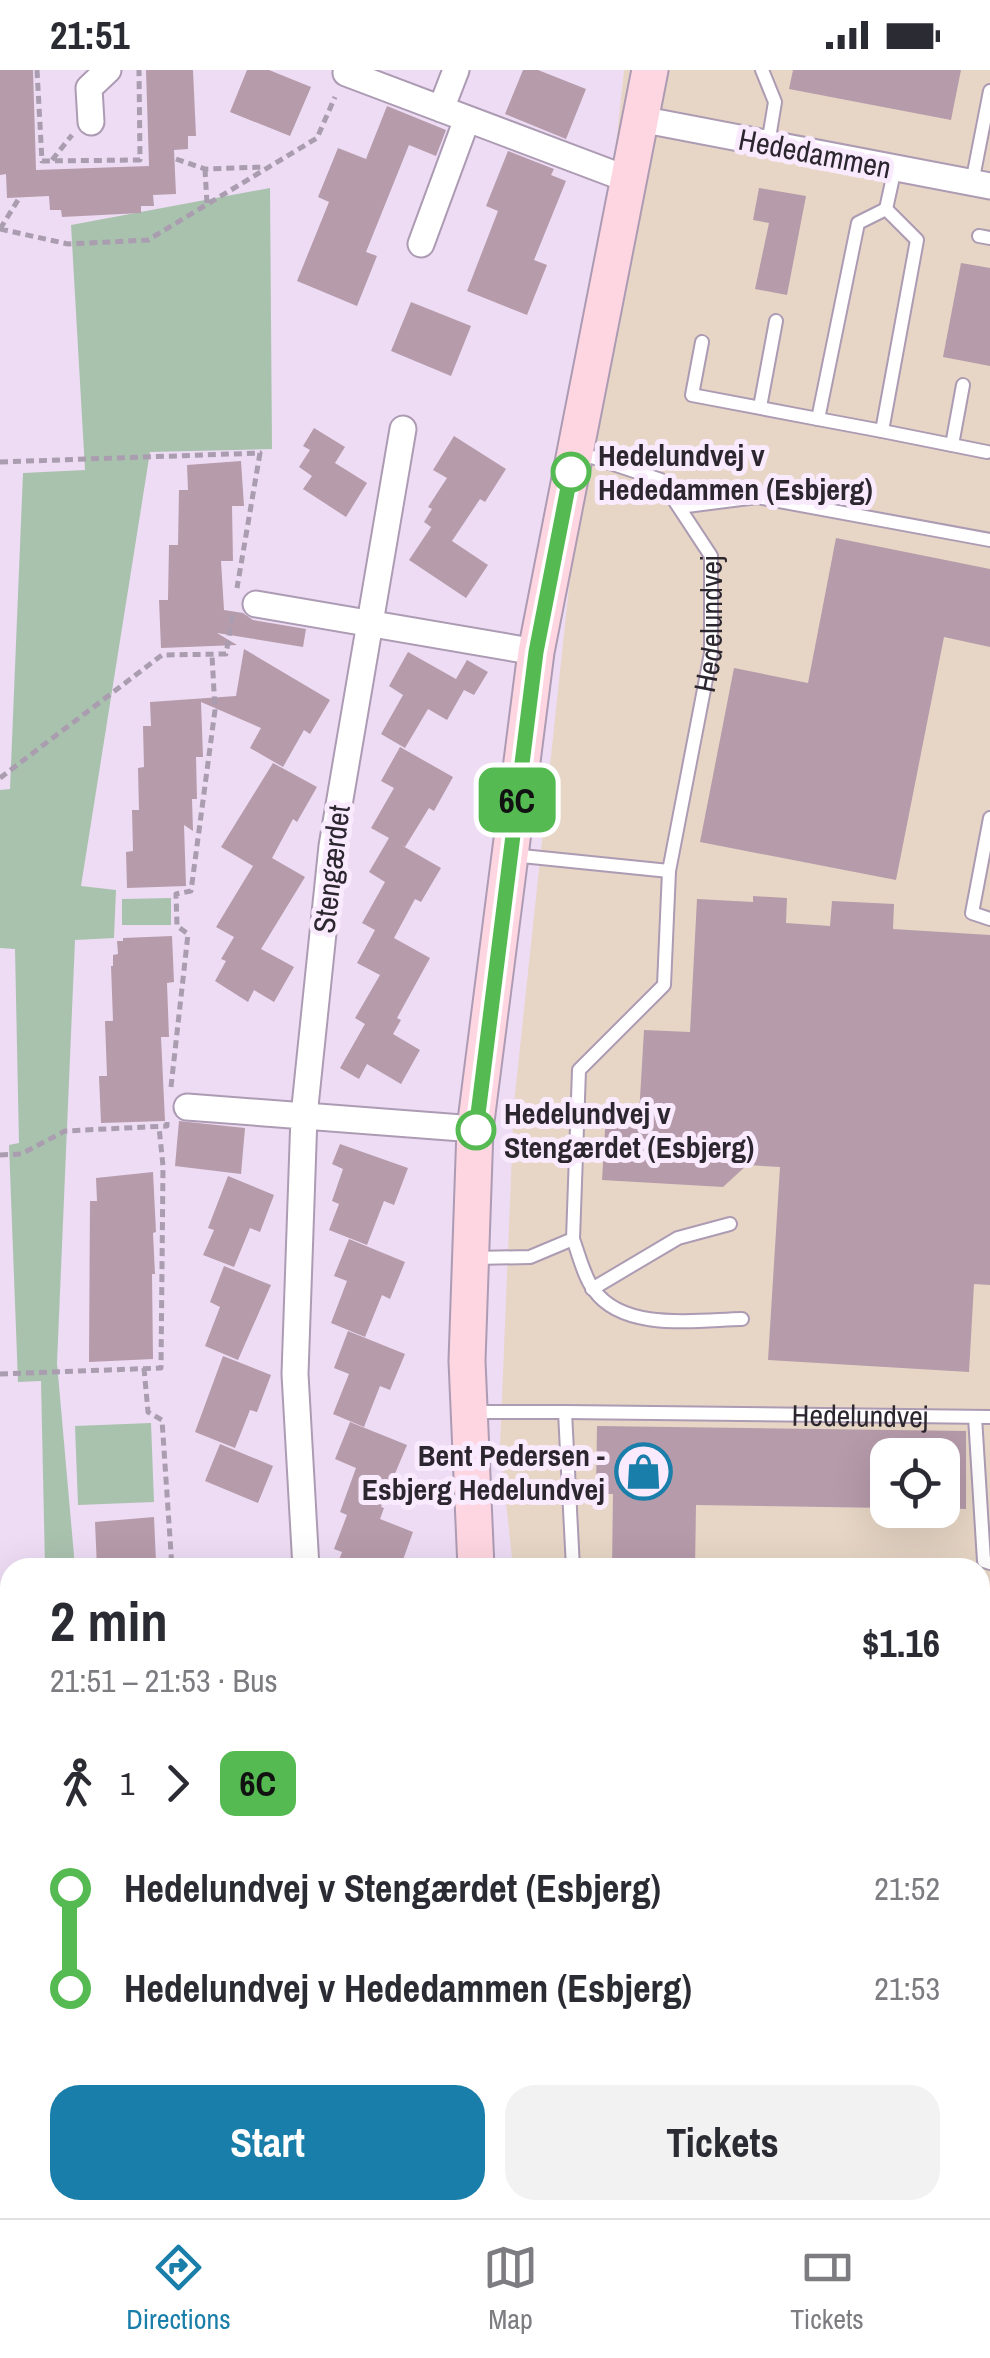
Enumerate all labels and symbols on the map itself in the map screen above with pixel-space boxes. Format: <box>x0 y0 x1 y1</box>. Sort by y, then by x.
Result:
street label: Hededammen <box>735 119 895 187</box>
place label: Hedelundvej v Hededammen (Esbjerg) <box>598 435 873 509</box>
marker: Hedelundvej v Hededammen (Esbjerg) <box>552 453 590 491</box>
street label: Hedelundvej <box>684 556 732 696</box>
line badge: 6C <box>472 768 562 832</box>
street label: Stengærdet <box>303 803 359 935</box>
place label: Hedelundvej v Stengærdet (Esbjerg) <box>504 1093 754 1167</box>
marker: Hedelundvej v Stengærdet (Esbjerg) <box>457 1111 495 1149</box>
street label: Hedelundvej <box>791 1395 929 1436</box>
place label: Bent Pedersen - Esbjerg Hedelundvej <box>362 1435 605 1509</box>
shop icon: Bent Pedersen - Esbjerg Hedelundvej <box>614 1442 674 1502</box>

